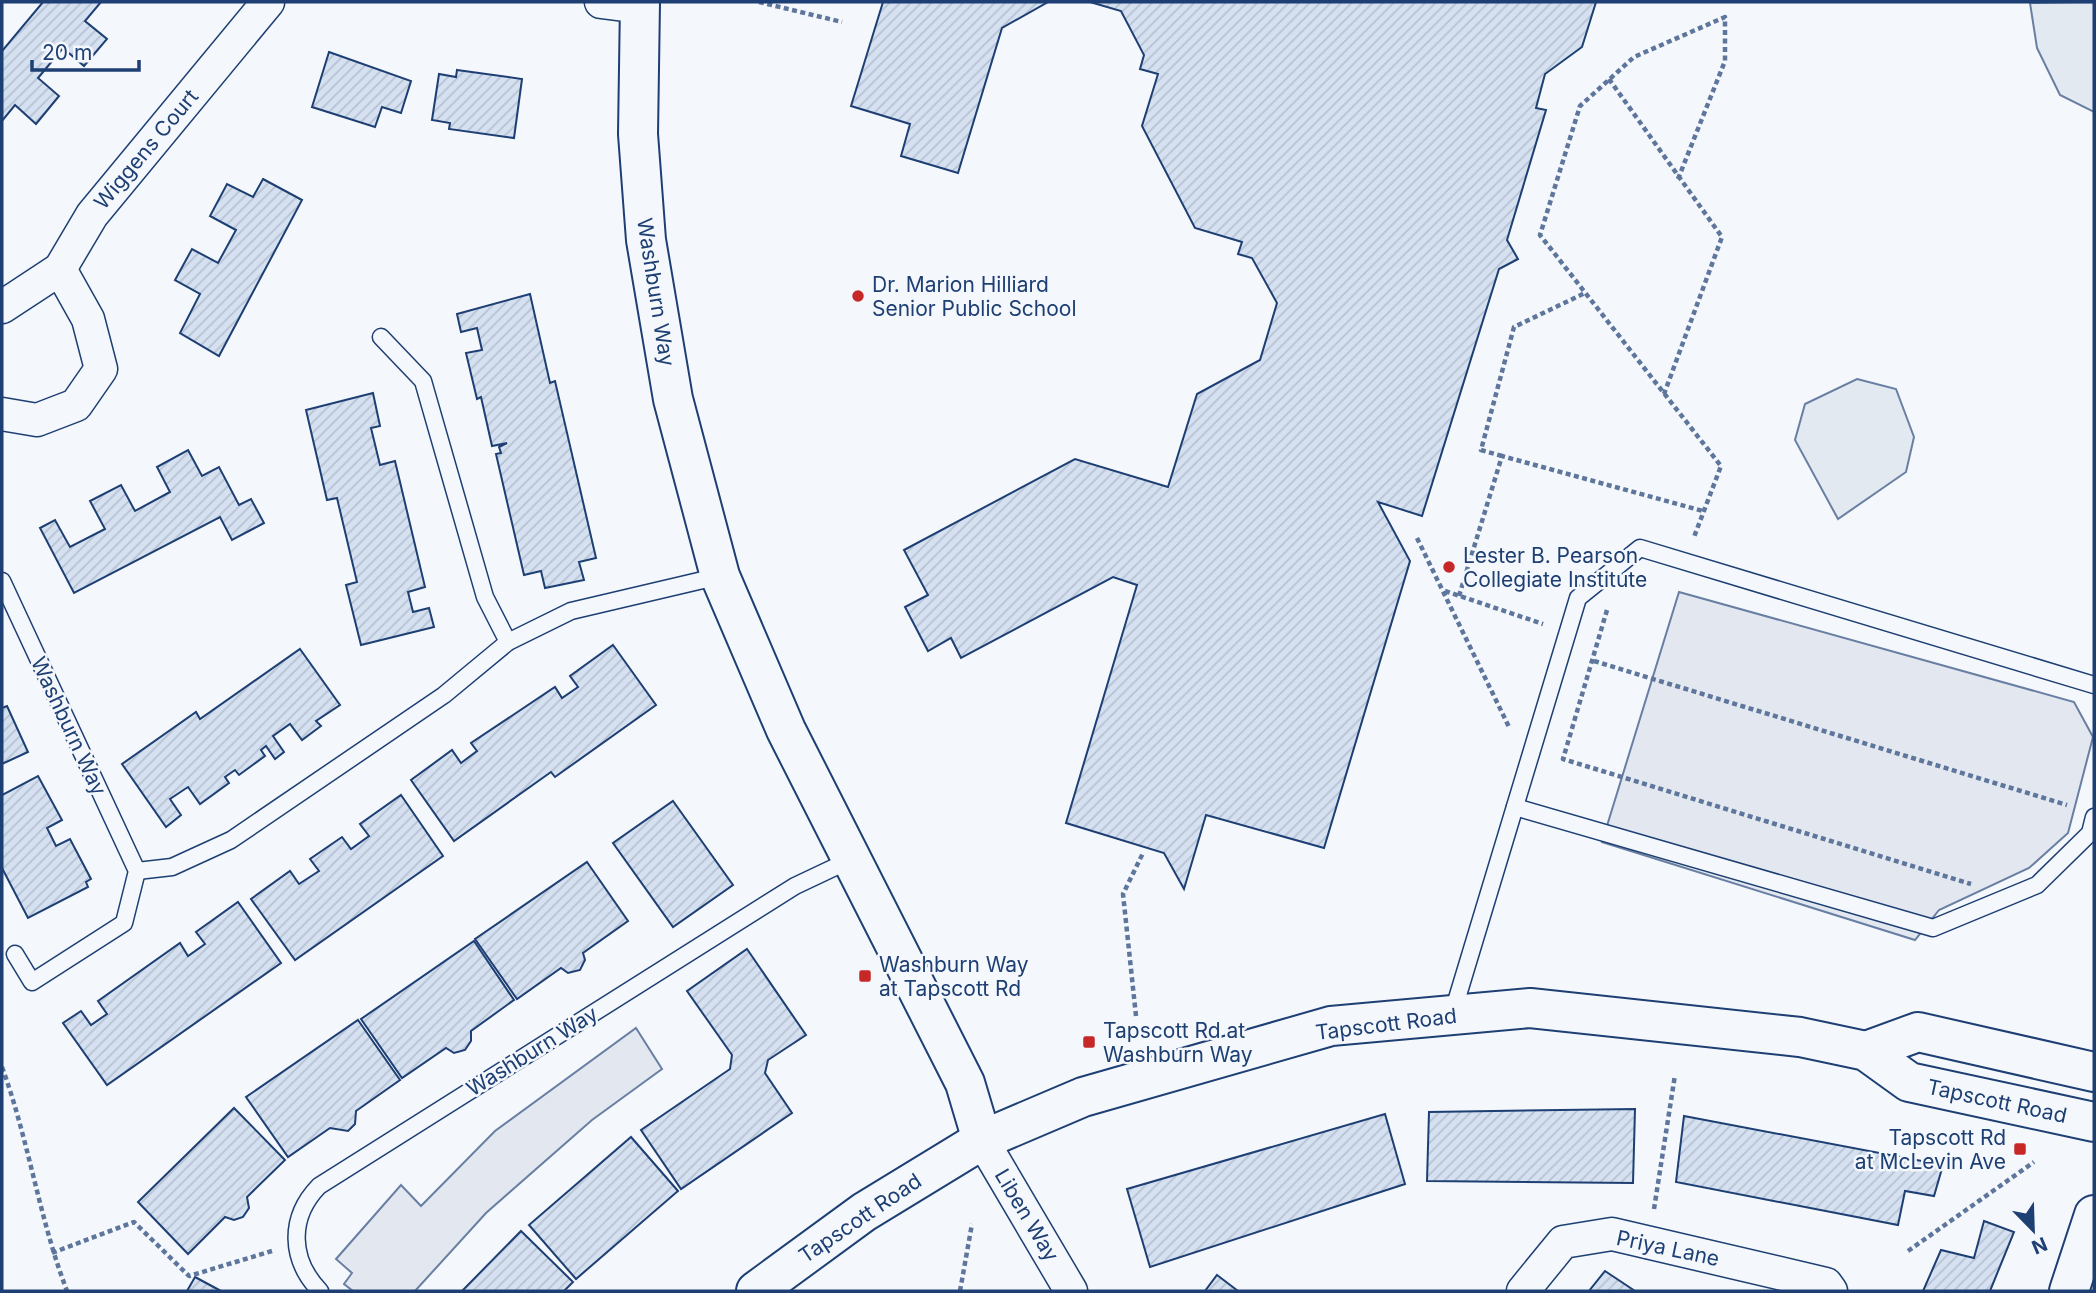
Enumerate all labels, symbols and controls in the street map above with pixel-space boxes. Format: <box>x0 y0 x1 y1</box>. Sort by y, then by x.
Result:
scale bar <box>32 28 138 72</box>
text: 20 m <box>42 40 92 65</box>
street label: Wiggens Court <box>89 84 203 214</box>
street label: Washburn Way <box>632 216 680 368</box>
place label: Dr. Marion Hilliard Senior Public School <box>872 272 1077 321</box>
marker: Dr. Marion Hilliard Senior Public School <box>850 288 866 304</box>
place label: Lester B. Pearson Collegiate Institute <box>1463 543 1647 592</box>
marker: Lester B. Pearson Collegiate Institute <box>1441 559 1457 575</box>
street label: Washburn Way <box>26 653 112 799</box>
place label: Washburn Way at Tapscott Rd <box>879 952 1029 1001</box>
marker: Washburn Way at Tapscott Rd <box>857 968 873 984</box>
street label: Washburn Way <box>462 1001 602 1101</box>
street label: Tapscott Road <box>1314 1003 1458 1045</box>
place label: Tapscott Rd at Washburn Way <box>1103 1018 1253 1067</box>
marker: Tapscott Rd at Washburn Way <box>1081 1034 1097 1050</box>
street label: Tapscott Road <box>1925 1074 2069 1128</box>
place label: Tapscott Rd at McLevin Ave <box>1855 1125 2006 1174</box>
marker: Tapscott Rd at McLevin Ave <box>2012 1141 2028 1157</box>
street label: Liben Way <box>990 1164 1064 1266</box>
street label: Tapscott Road <box>794 1168 926 1268</box>
north arrow <box>1998 1195 2068 1265</box>
street label: Priya Lane <box>1614 1225 1722 1271</box>
text: N <box>2028 1232 2051 1259</box>

